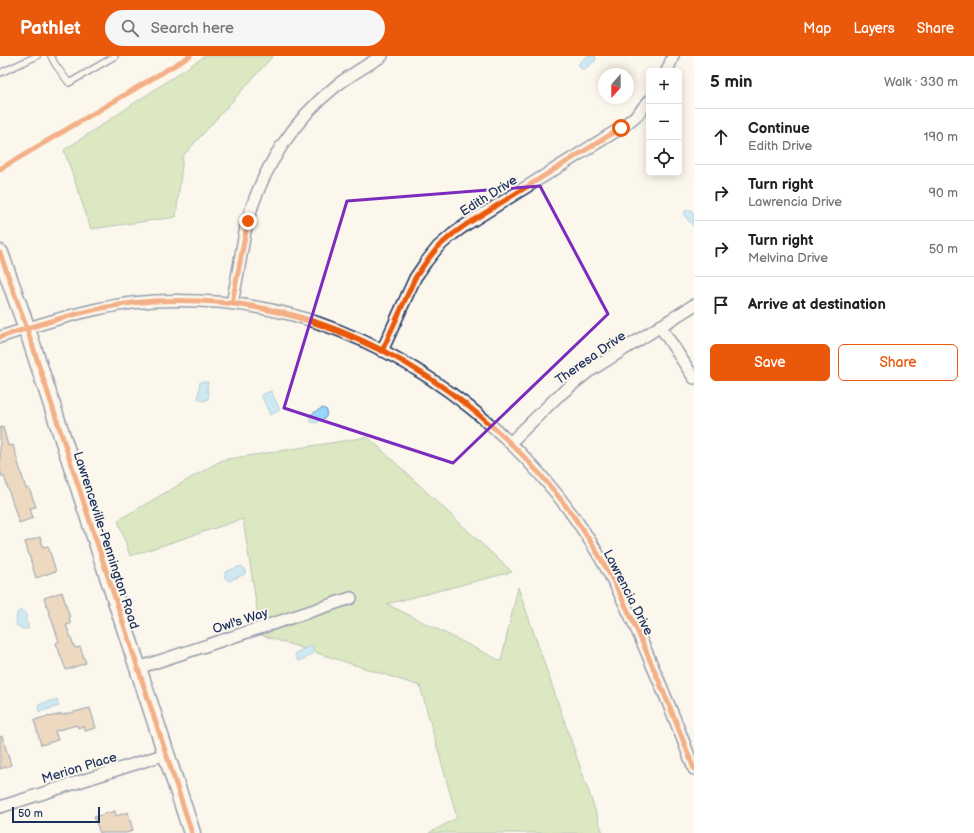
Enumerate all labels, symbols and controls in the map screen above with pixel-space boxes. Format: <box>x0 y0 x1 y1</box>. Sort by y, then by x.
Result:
search box <box>105 10 385 46</box>
text: Pathlet <box>20 17 81 40</box>
icon: search <box>119 17 141 39</box>
text: Search here <box>151 19 234 38</box>
text: Map <box>803 20 831 37</box>
text: Layers <box>853 20 895 37</box>
text: Share <box>917 20 954 37</box>
north arrow <box>598 68 634 104</box>
map controls <box>646 68 682 176</box>
button: + <box>646 68 682 104</box>
text: 5 min <box>710 72 753 92</box>
text: Walk · 330 m <box>884 74 958 90</box>
button: − <box>646 104 682 140</box>
route start <box>612 119 630 137</box>
text: Continue <box>748 119 810 138</box>
icon: ahead <box>710 126 732 148</box>
text: 190 m <box>924 129 958 145</box>
text: Edith Drive <box>748 138 812 154</box>
button: locate <box>646 140 682 176</box>
street label: Edith Drive <box>457 172 520 220</box>
text: Turn right <box>748 175 813 194</box>
icon: right <box>710 182 732 204</box>
text: 90 m <box>929 185 958 201</box>
text: Lawrencia Drive <box>748 194 842 210</box>
route end <box>239 212 257 230</box>
text: Turn right <box>748 231 813 250</box>
icon: right <box>710 238 732 260</box>
text: 50 m <box>929 241 958 257</box>
text: Melvina Drive <box>748 250 828 266</box>
icon: arrive <box>710 294 732 316</box>
text: Arrive at destination <box>748 295 886 314</box>
street label: Theresa Drive <box>552 327 629 388</box>
button: Save <box>710 344 830 381</box>
button: Share <box>838 344 958 381</box>
street label: Lawrenceville-Pennington Road <box>70 449 142 631</box>
street label: Lawrencia Drive <box>600 547 657 638</box>
street label: Owl's Way <box>211 604 270 637</box>
street label: Merion Place <box>40 749 119 787</box>
scale bar <box>12 805 100 824</box>
text: 50 m <box>18 807 43 820</box>

